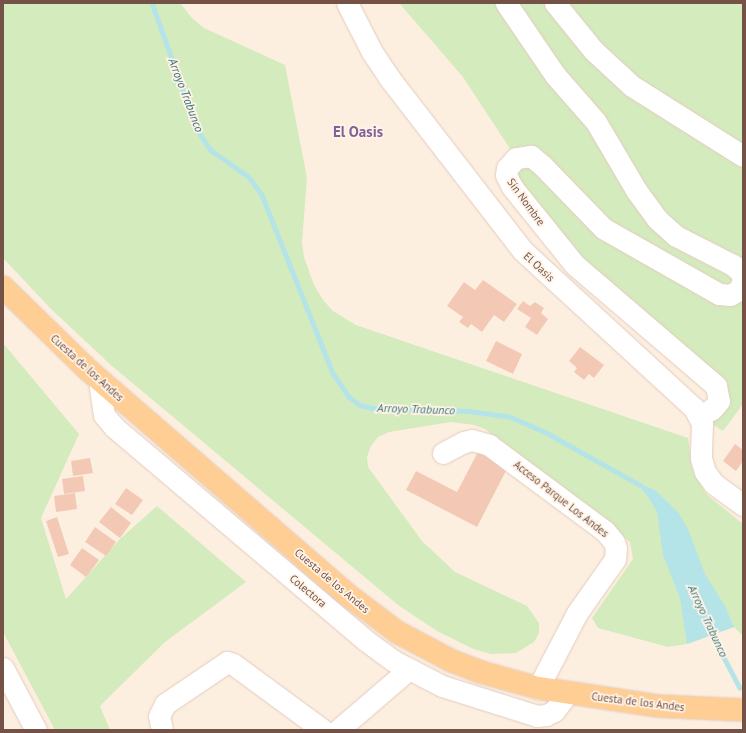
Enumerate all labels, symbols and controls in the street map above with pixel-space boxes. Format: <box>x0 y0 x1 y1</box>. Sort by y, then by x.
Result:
water label: Arroyo Trabunco <box>165 56 207 134</box>
district label: El Oasis <box>333 123 383 141</box>
street label: Sin Nombre <box>504 176 548 228</box>
street label: El Oasis <box>521 249 557 285</box>
street label: Cuesta de los Andes <box>48 332 126 404</box>
water label: Arroyo Trabunco <box>376 400 456 418</box>
street label: Acceso Parque Los Andes <box>511 458 611 540</box>
street label: Cuesta de los Andes <box>292 546 372 616</box>
street label: Colectora <box>287 572 329 610</box>
water label: Arroyo Trabunco <box>685 582 731 660</box>
street label: Cuesta de los Andes <box>591 690 685 714</box>

